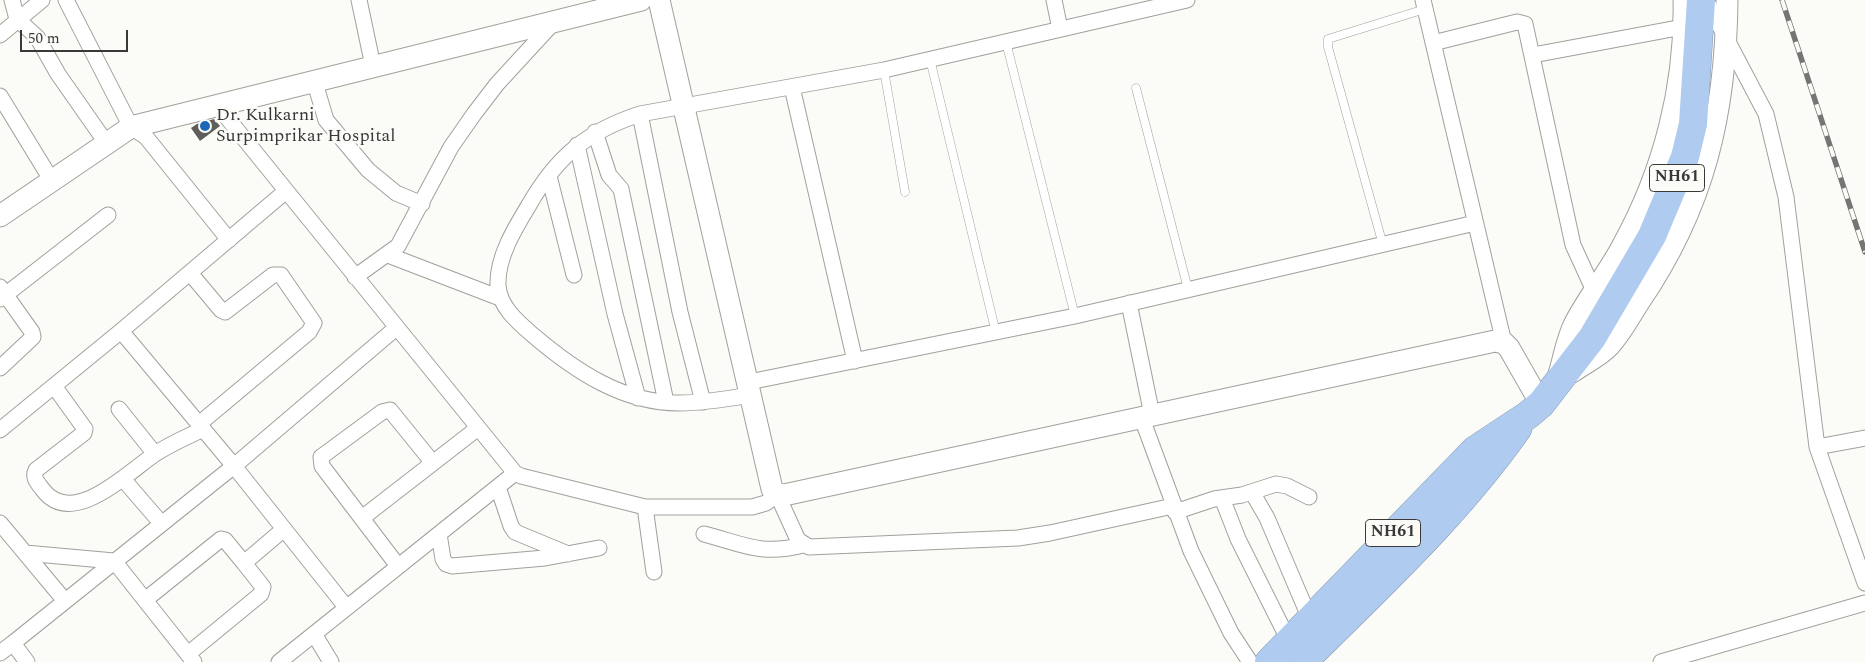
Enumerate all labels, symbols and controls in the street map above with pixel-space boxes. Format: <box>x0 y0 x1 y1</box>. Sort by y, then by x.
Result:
scale bar <box>22 20 130 52</box>
text: 50 m <box>28 27 60 50</box>
place label: Dr. Kulkarni Surpimprikar Hospital <box>216 105 396 148</box>
marker: Dr. Kulkarni Surpimprikar Hospital <box>198 119 212 133</box>
road number: NH61 <box>1650 164 1704 192</box>
road number: NH61 <box>1366 520 1420 546</box>

